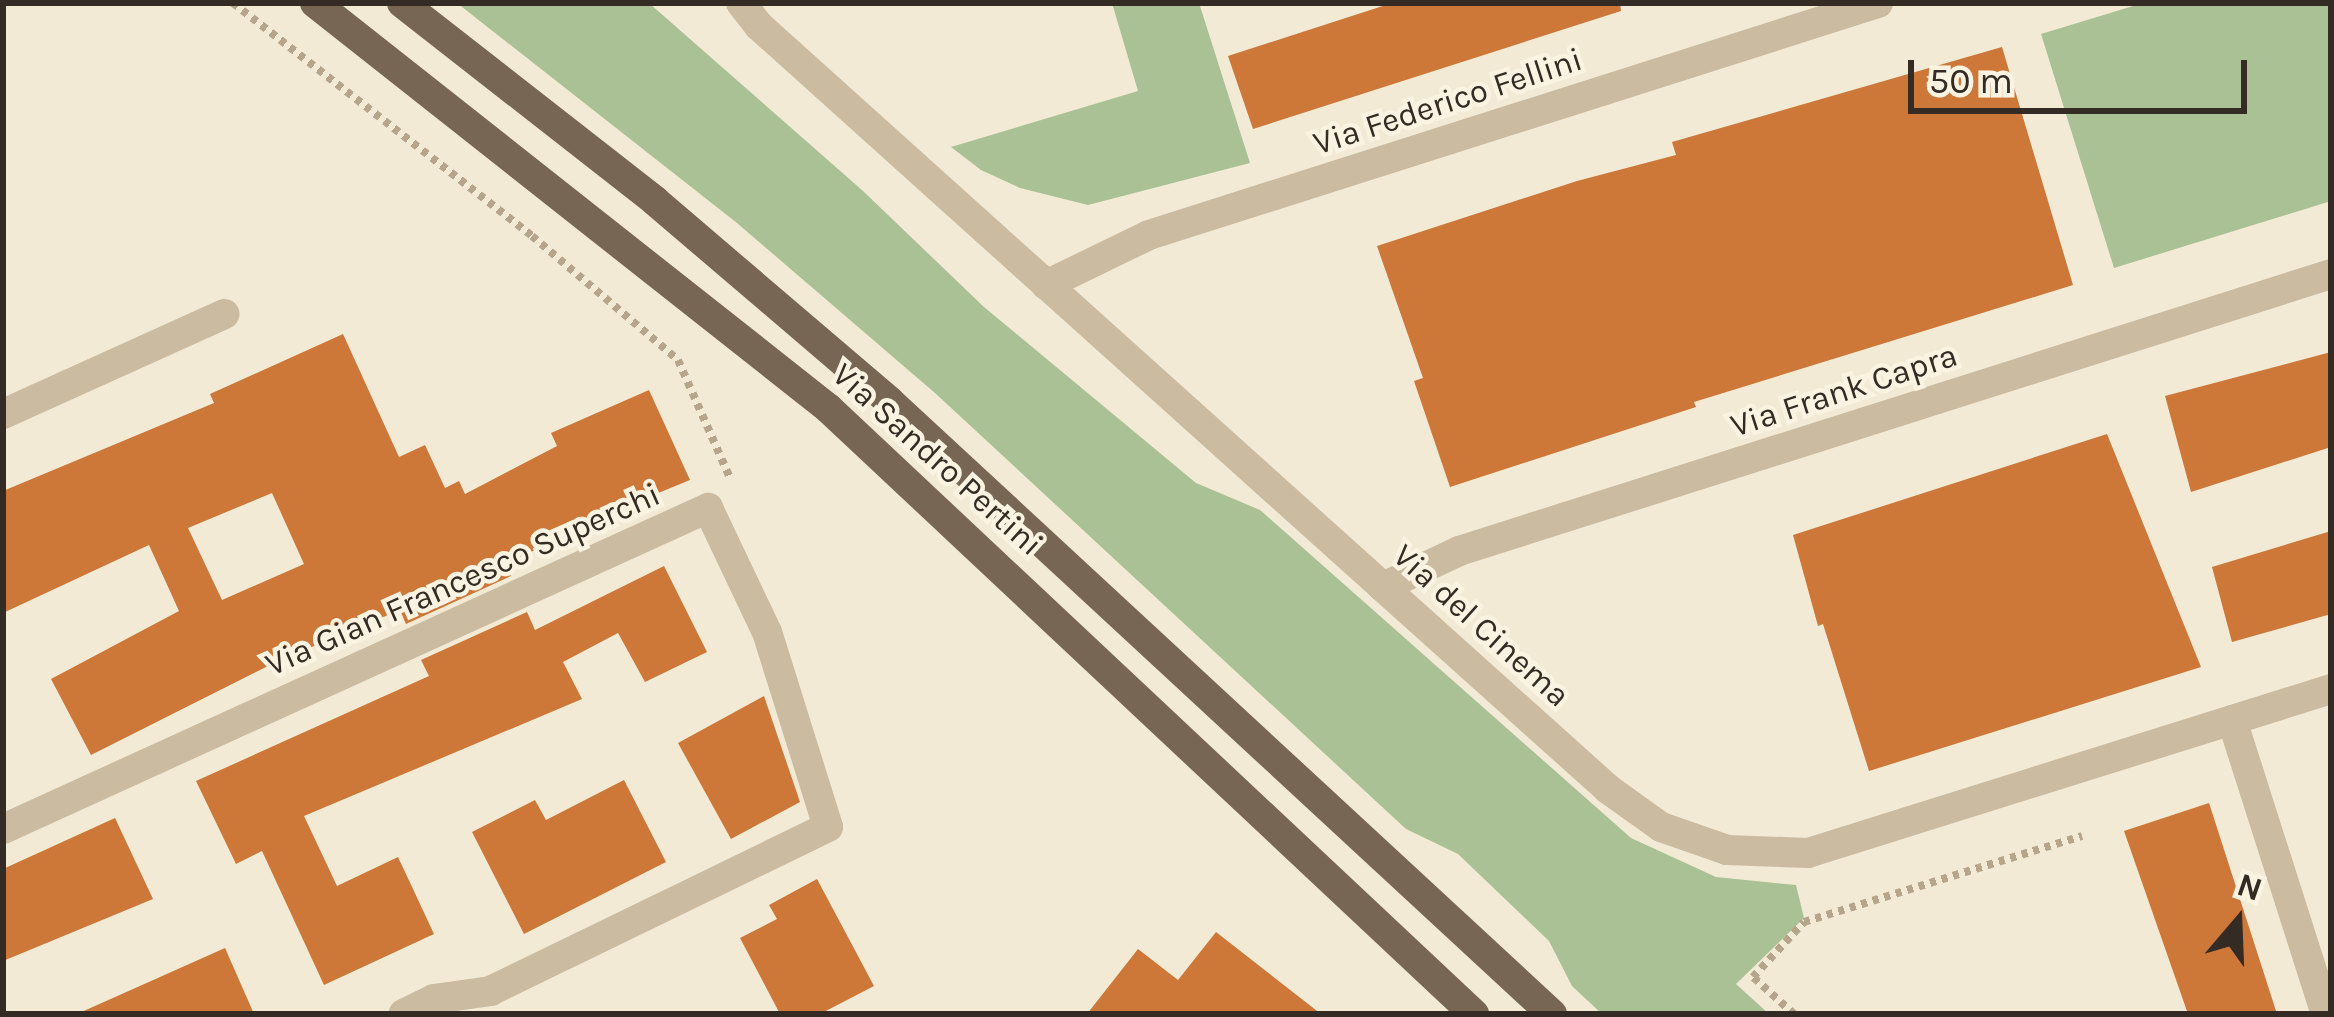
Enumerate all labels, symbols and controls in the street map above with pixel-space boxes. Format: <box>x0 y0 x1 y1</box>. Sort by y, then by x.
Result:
scale bar <box>1914 36 2253 110</box>
street label: Via Federico Fellini <box>1309 40 1587 164</box>
text: 50 m <box>1929 60 2013 102</box>
street label: Via Frank Capra <box>1726 336 1962 446</box>
street label: Via Sandro Pertini <box>824 355 1050 565</box>
street label: Via Gian Francesco Superchi <box>260 475 666 685</box>
street label: Via del Cinema <box>1385 536 1577 716</box>
north arrow <box>2178 861 2298 981</box>
text: N <box>2232 865 2267 909</box>

